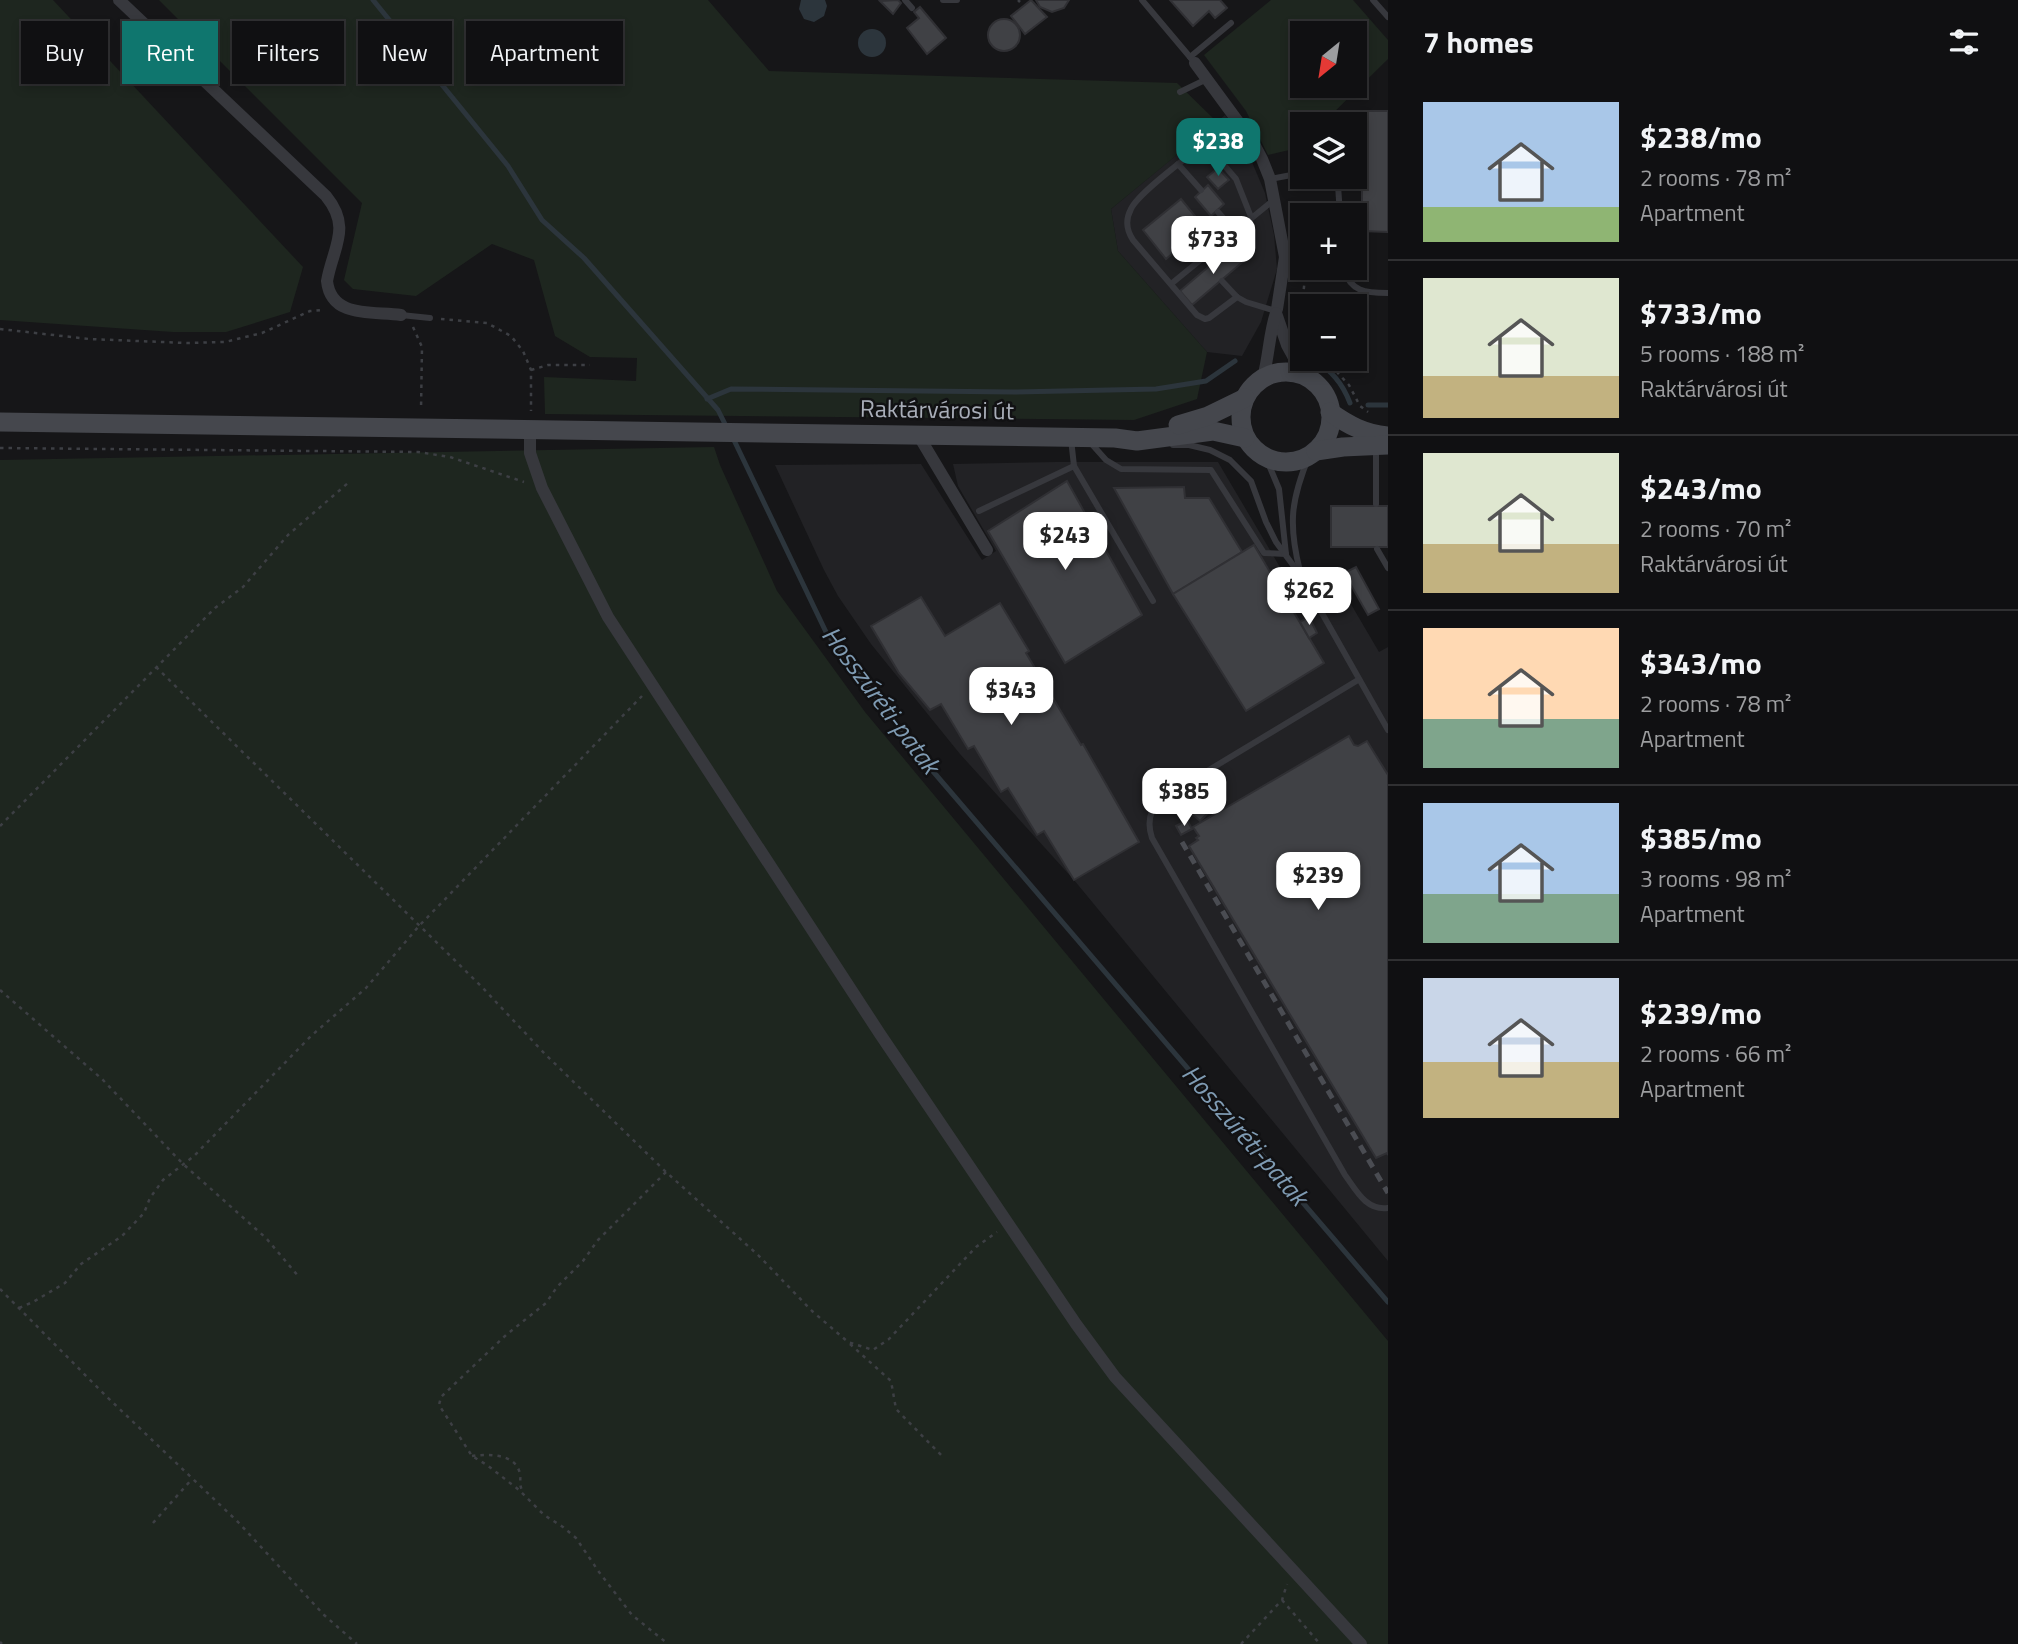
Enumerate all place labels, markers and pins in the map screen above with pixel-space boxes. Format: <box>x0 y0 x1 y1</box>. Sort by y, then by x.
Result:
pin: $238 <box>1177 118 1259 178</box>
pin: $733 <box>1172 216 1254 276</box>
pin: $243 <box>1024 512 1106 572</box>
pin: $262 <box>1268 568 1350 627</box>
pin: $343 <box>970 668 1052 727</box>
pin: $385 <box>1143 768 1225 828</box>
pin: $239 <box>1277 852 1359 912</box>

